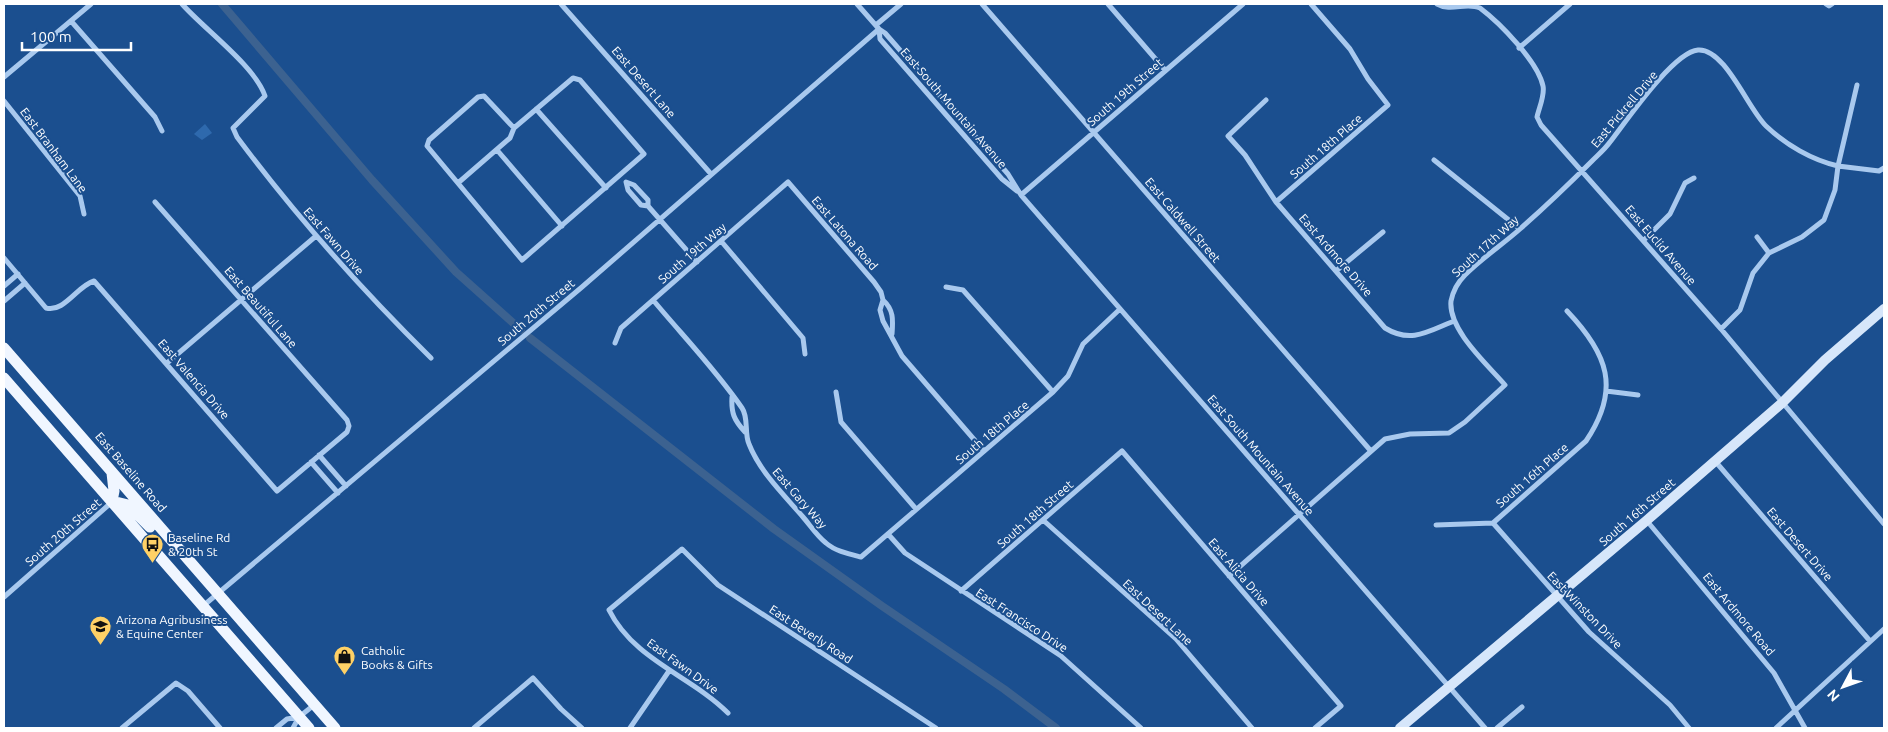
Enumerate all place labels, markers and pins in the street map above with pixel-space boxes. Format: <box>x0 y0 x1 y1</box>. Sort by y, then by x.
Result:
place label: Baseline Rd & 20th St <box>168 531 230 558</box>
bus stop icon: Baseline Rd & 20th St <box>140 532 164 563</box>
place label: Arizona Agribusiness & Equine Center <box>116 613 228 640</box>
school or university icon: Arizona Agribusiness & Equine Center <box>88 614 112 645</box>
place label: Catholic Books & Gifts <box>361 644 433 671</box>
shop icon: Catholic Books & Gifts <box>333 645 357 676</box>

